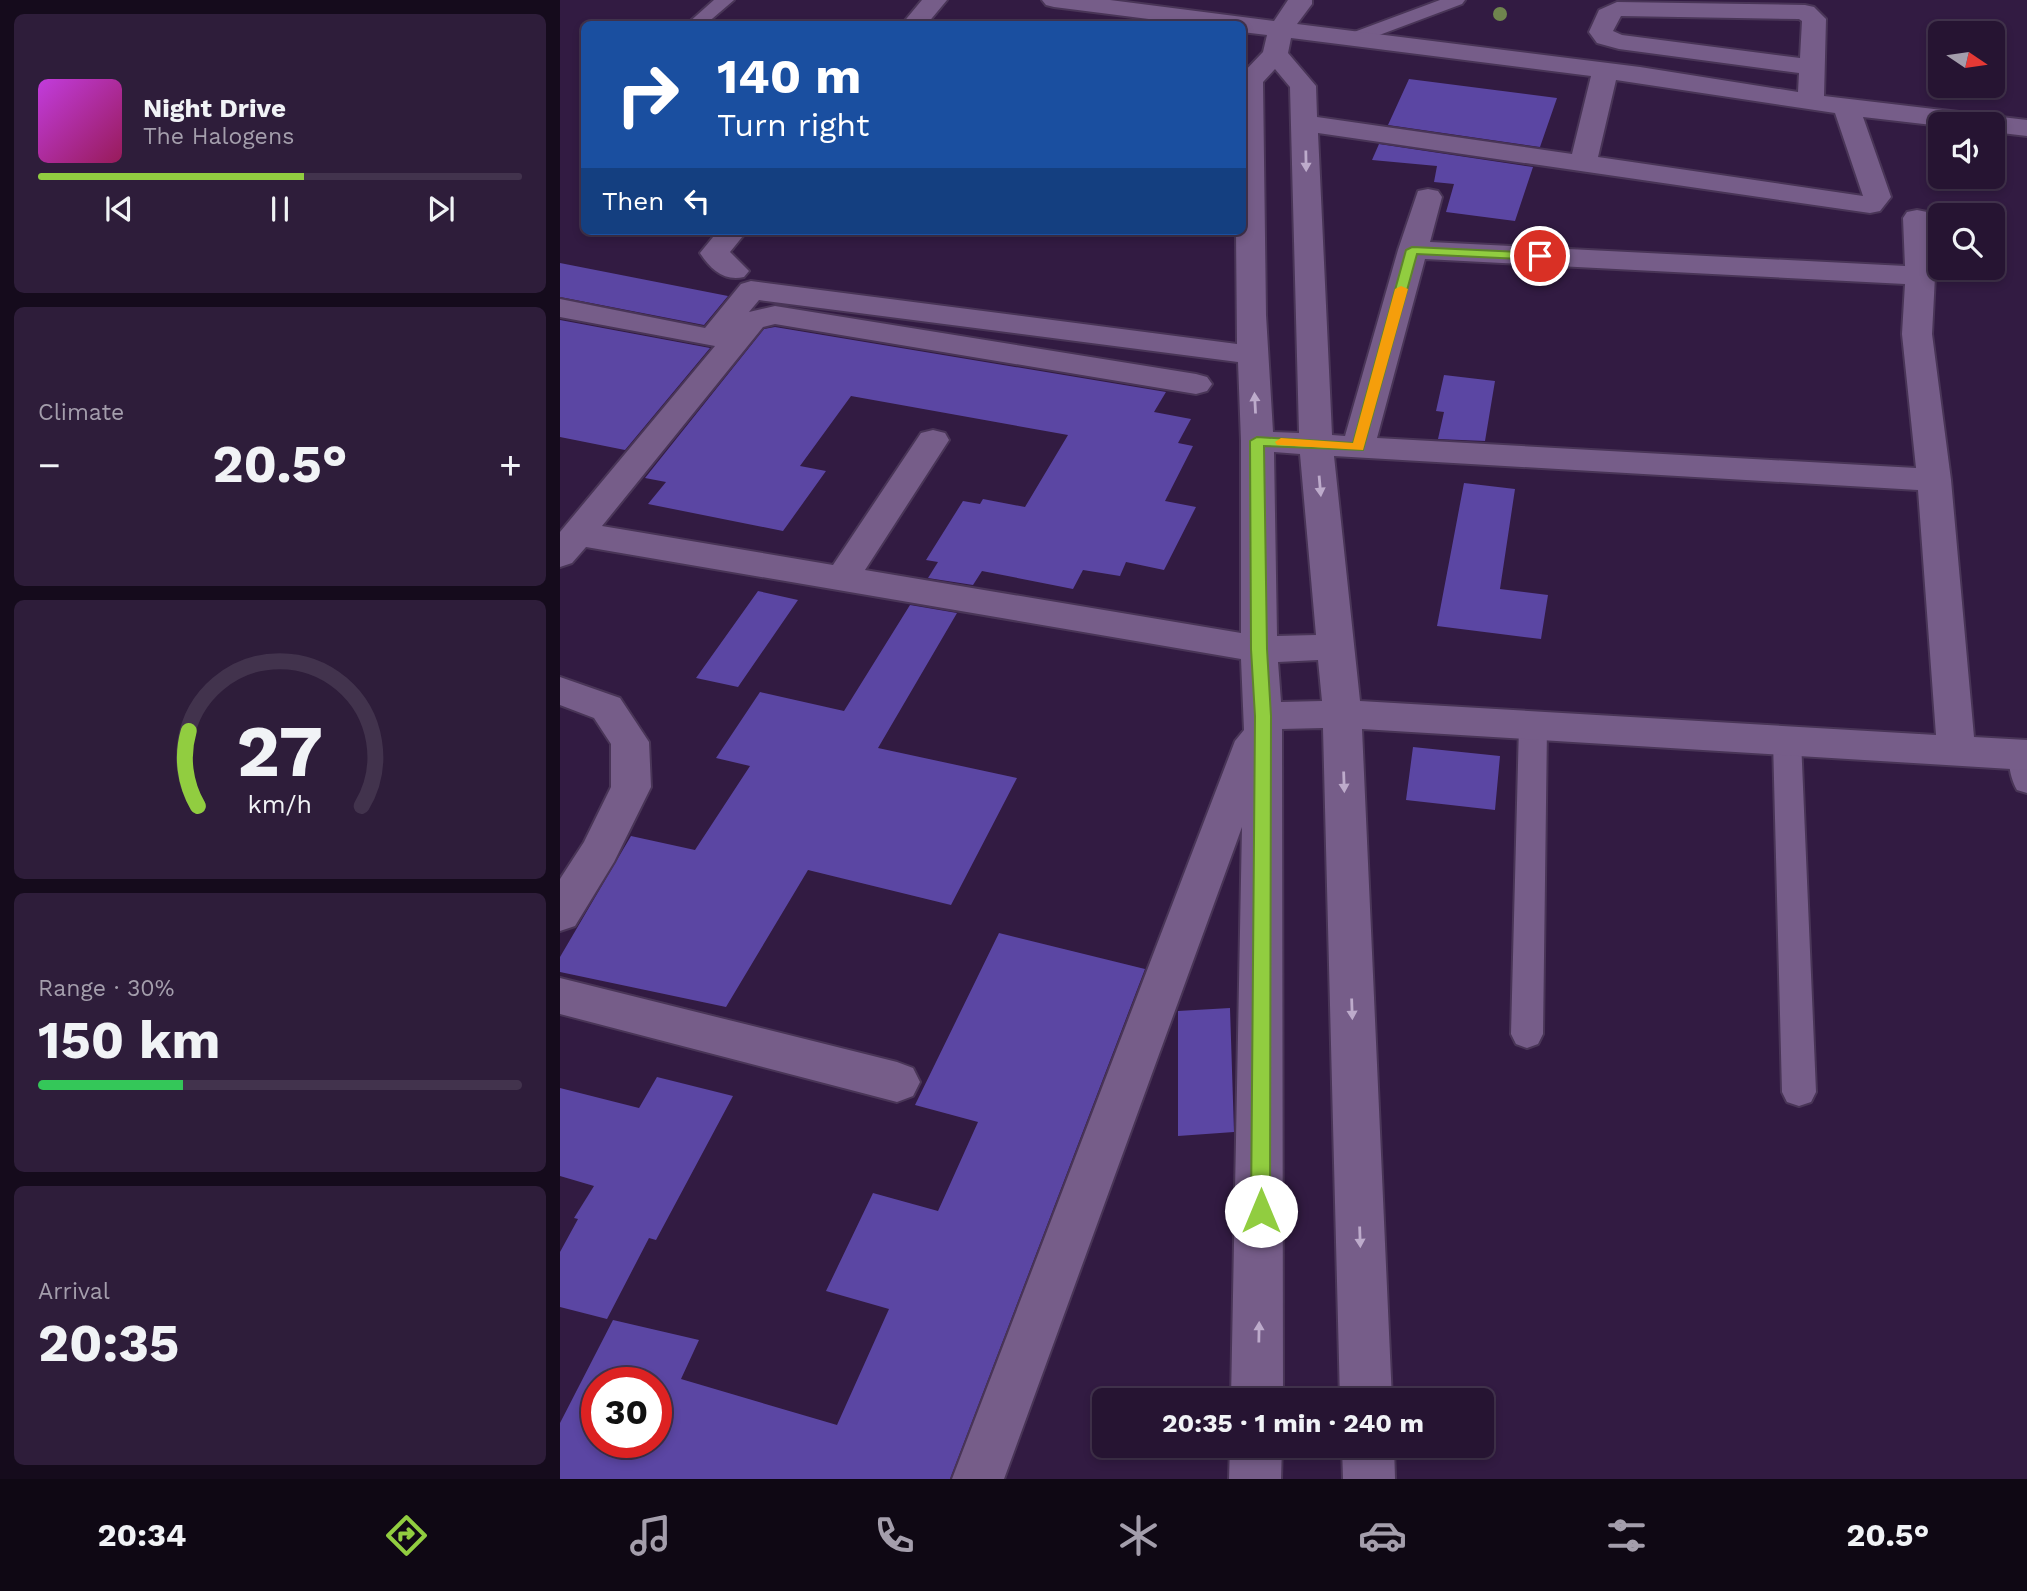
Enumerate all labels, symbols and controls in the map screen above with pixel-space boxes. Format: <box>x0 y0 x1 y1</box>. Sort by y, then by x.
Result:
north arrow <box>1928 21 2006 98</box>
map controls <box>1928 21 2005 280</box>
text: 140 m <box>717 47 861 105</box>
icon: right <box>602 49 693 140</box>
text: Night Drive <box>143 93 286 123</box>
text: Turn right <box>717 106 869 144</box>
button: sound <box>1928 112 2005 189</box>
text: The Halogens <box>143 123 294 150</box>
one-way arrow <box>1300 150 1311 172</box>
icon: left <box>678 182 716 220</box>
text: Then <box>602 186 664 216</box>
icon: previous <box>100 190 138 228</box>
icon: pause <box>261 190 299 228</box>
icon: next <box>422 190 460 228</box>
button: search <box>1928 203 2005 280</box>
pin <box>1510 226 1570 286</box>
icon: arrive <box>1521 237 1559 275</box>
one-way arrow <box>1249 392 1260 414</box>
text: Climate <box>38 399 124 426</box>
text: 20.5° <box>212 434 348 495</box>
text: − <box>38 443 61 487</box>
text: + <box>499 443 522 487</box>
one-way arrow <box>1315 475 1326 497</box>
text: 27 <box>237 708 323 794</box>
one-way arrow <box>1339 771 1350 793</box>
text: km/h <box>248 789 312 818</box>
text: Range · 30% <box>38 975 174 1002</box>
one-way arrow <box>1347 999 1358 1021</box>
text: 150 km <box>38 1010 220 1071</box>
position arrow <box>1224 1174 1298 1248</box>
one-way arrow <box>1355 1226 1366 1248</box>
text: Arrival <box>38 1278 110 1305</box>
text: 20:35 <box>38 1313 179 1374</box>
one-way arrow <box>1253 1321 1265 1343</box>
speed limit sign: 30 <box>581 1367 672 1458</box>
text: 20:35 · 1 min · 240 m <box>1162 1408 1424 1438</box>
icon: directions <box>382 1511 431 1560</box>
icon: music <box>626 1511 675 1560</box>
icon: phone <box>870 1511 919 1560</box>
icon: climate <box>1114 1511 1163 1560</box>
icon: car <box>1358 1511 1407 1560</box>
icon: filters <box>1602 1511 1651 1560</box>
text: 20:34 <box>98 1516 187 1554</box>
text: 20.5° <box>1846 1516 1929 1554</box>

